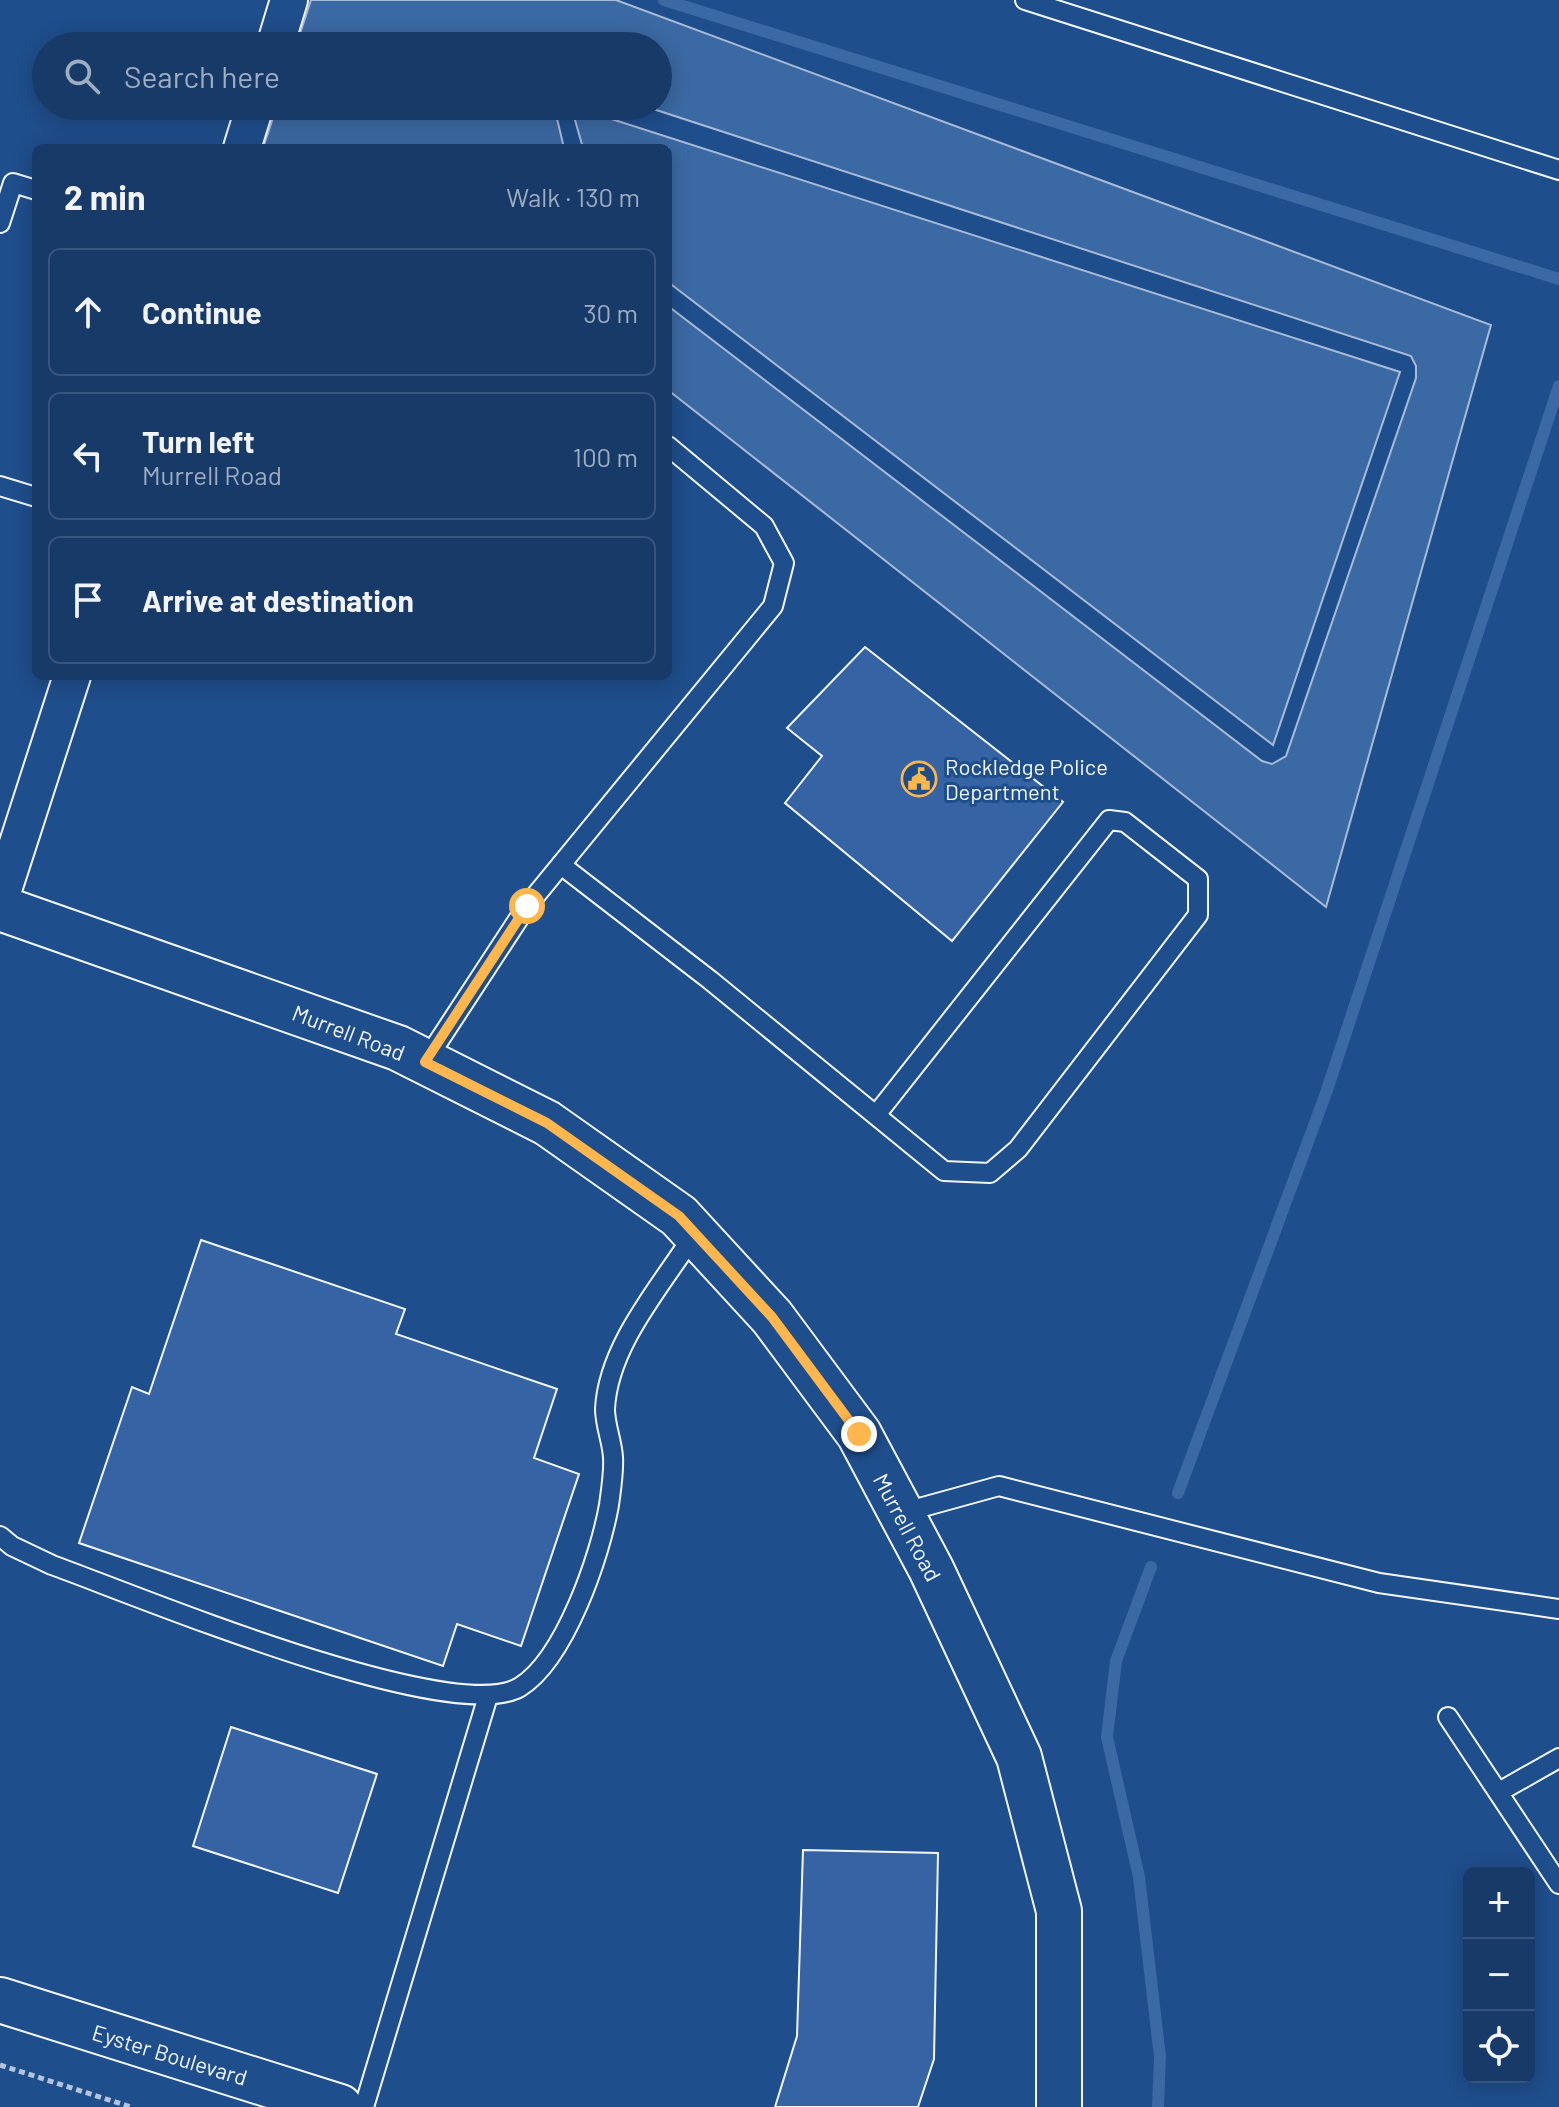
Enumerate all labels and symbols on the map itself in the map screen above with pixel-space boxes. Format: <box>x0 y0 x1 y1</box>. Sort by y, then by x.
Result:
place label: Rockledge Police Department <box>945 753 1108 804</box>
public building icon: Rockledge Police Department <box>900 760 938 798</box>
route start <box>509 888 545 924</box>
street label: Murrell Road <box>289 999 409 1065</box>
route end <box>841 1416 877 1452</box>
street label: Murrell Road <box>869 1469 947 1585</box>
street label: Eyster Boulevard <box>89 2018 251 2090</box>

